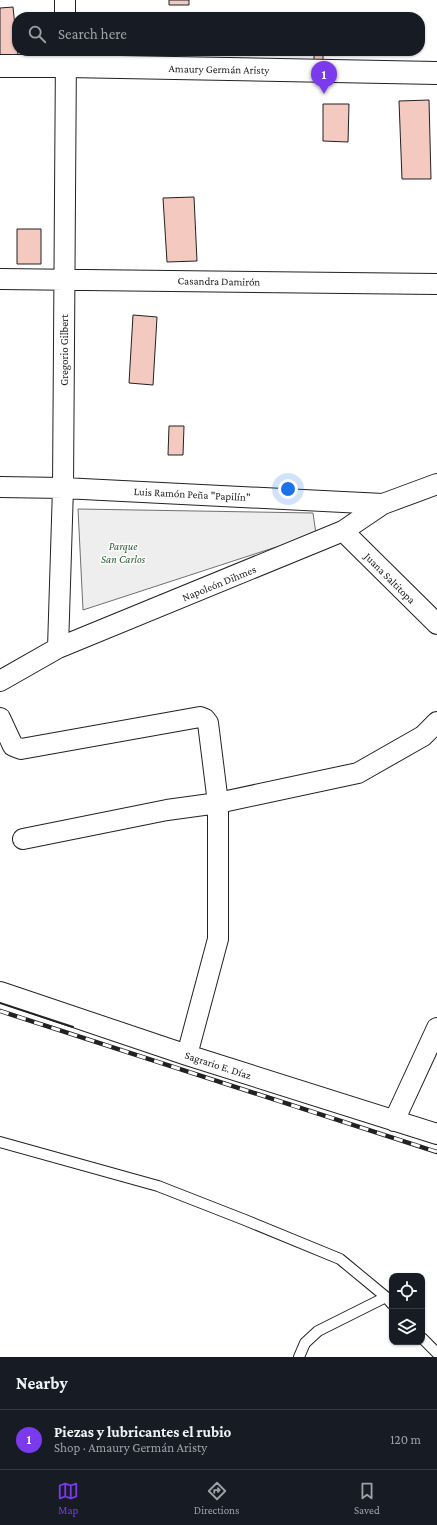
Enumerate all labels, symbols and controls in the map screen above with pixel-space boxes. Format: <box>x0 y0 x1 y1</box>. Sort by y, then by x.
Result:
search box <box>12 12 425 56</box>
icon: search <box>26 23 48 45</box>
text: Search here <box>58 26 127 42</box>
pin: 1 <box>311 61 337 94</box>
street label: Amaury Germán Aristy <box>169 62 270 77</box>
street label: Casandra Damirón <box>178 274 261 288</box>
street label: Gregorio Gilbert <box>58 314 71 386</box>
your location <box>278 479 298 499</box>
street label: Luis Ramón Peña "Papilín" <box>133 485 251 504</box>
park label: Parque San Carlos <box>101 540 146 565</box>
street label: Juana Saltitopa <box>361 549 418 607</box>
street label: Napoleón Dihmes <box>180 563 258 604</box>
street label: Sagrario E. Díaz <box>183 1049 253 1082</box>
map controls <box>389 1273 425 1345</box>
button: locate <box>389 1273 425 1309</box>
button: layers <box>389 1309 425 1345</box>
text: Nearby <box>16 1374 68 1393</box>
text: Piezas y lubricantes el rubio <box>54 1424 231 1440</box>
text: 1 <box>27 1432 31 1447</box>
text: 120 m <box>390 1432 421 1447</box>
text: Shop · Amaury Germán Aristy <box>54 1440 207 1455</box>
tab: Map <box>57 1480 79 1516</box>
tab: Directions <box>194 1480 239 1516</box>
tab: Saved <box>354 1480 380 1516</box>

